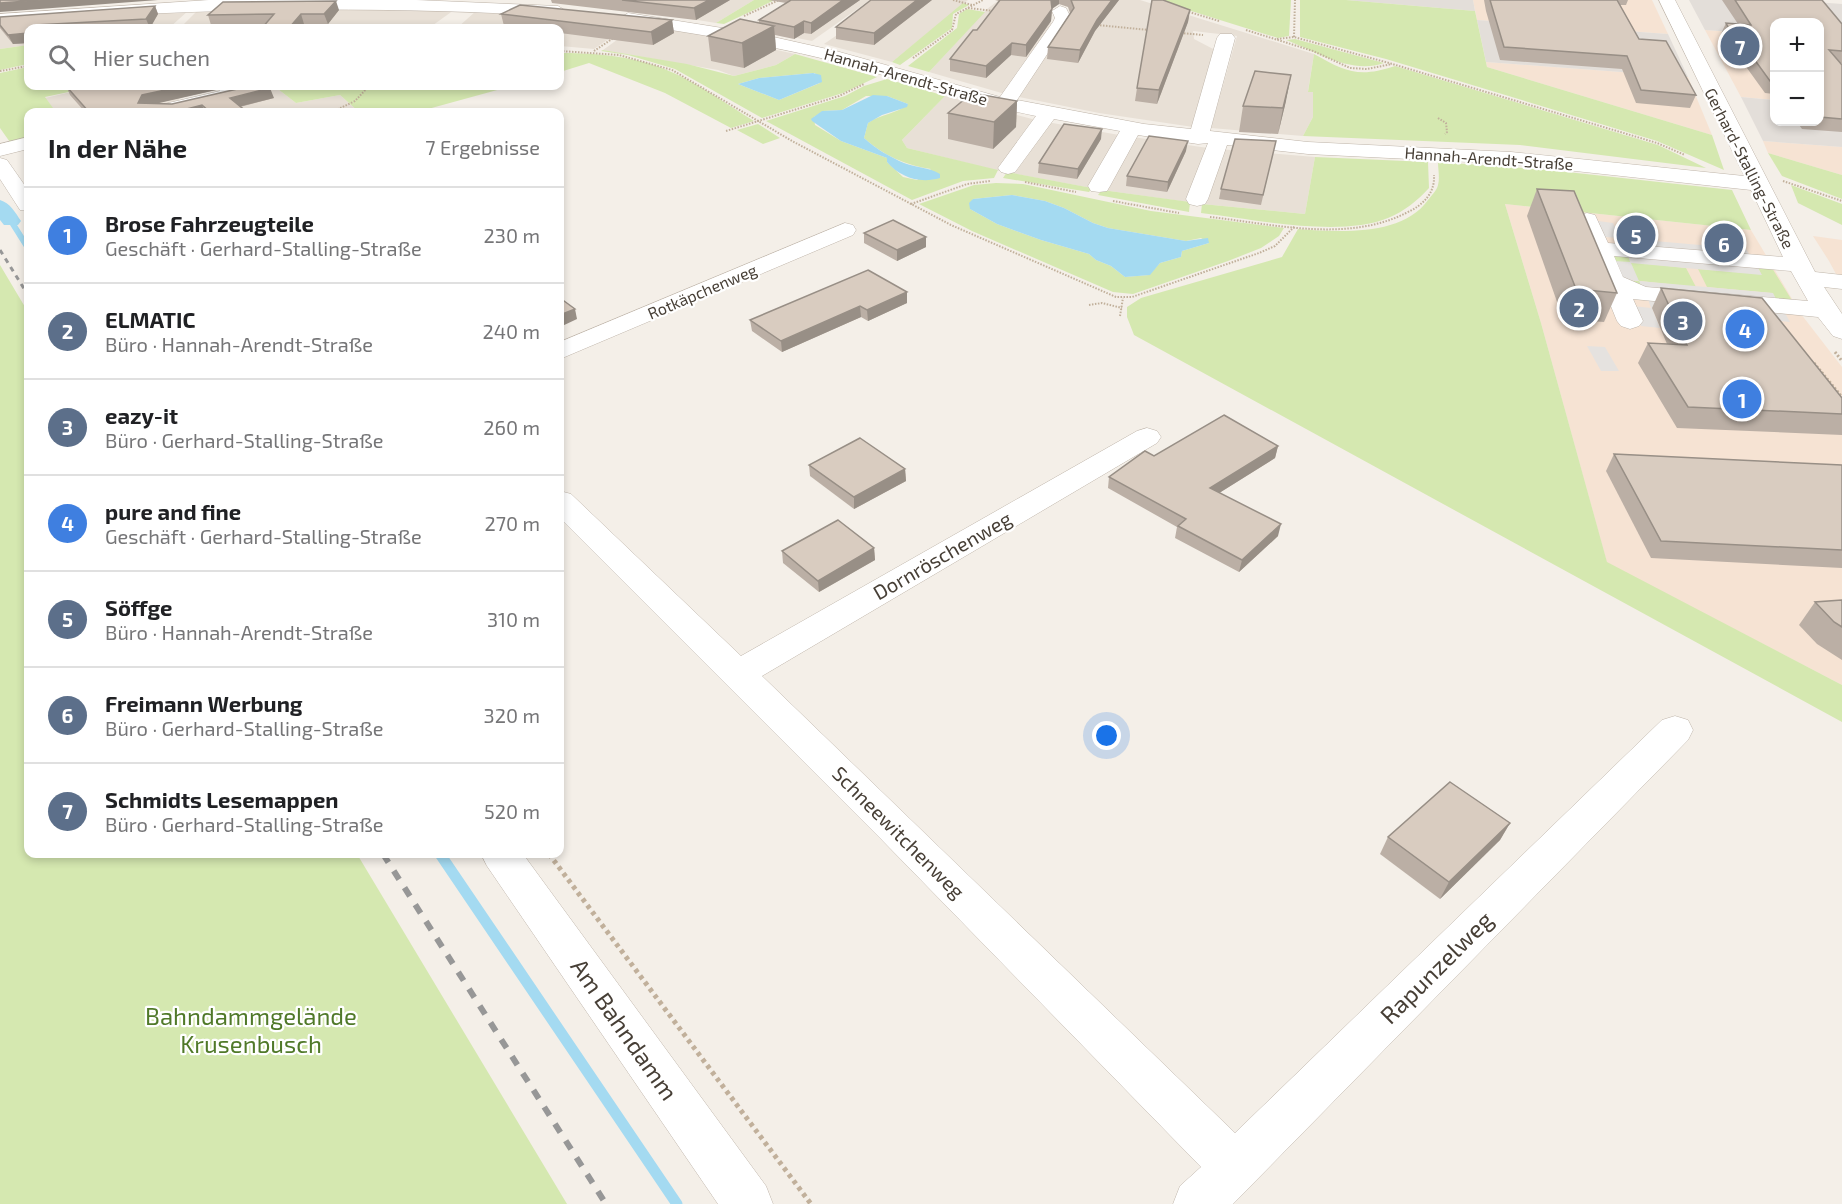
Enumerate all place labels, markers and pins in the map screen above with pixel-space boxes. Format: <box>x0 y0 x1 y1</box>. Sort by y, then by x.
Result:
pin: 7 <box>1720 24 1760 68</box>
pin: 5 <box>1616 212 1656 258</box>
pin: 6 <box>1704 220 1744 266</box>
pin: 2 <box>1560 286 1598 330</box>
pin: 3 <box>1664 298 1702 344</box>
pin: 4 <box>1726 306 1764 352</box>
pin: 1 <box>1722 376 1762 422</box>

